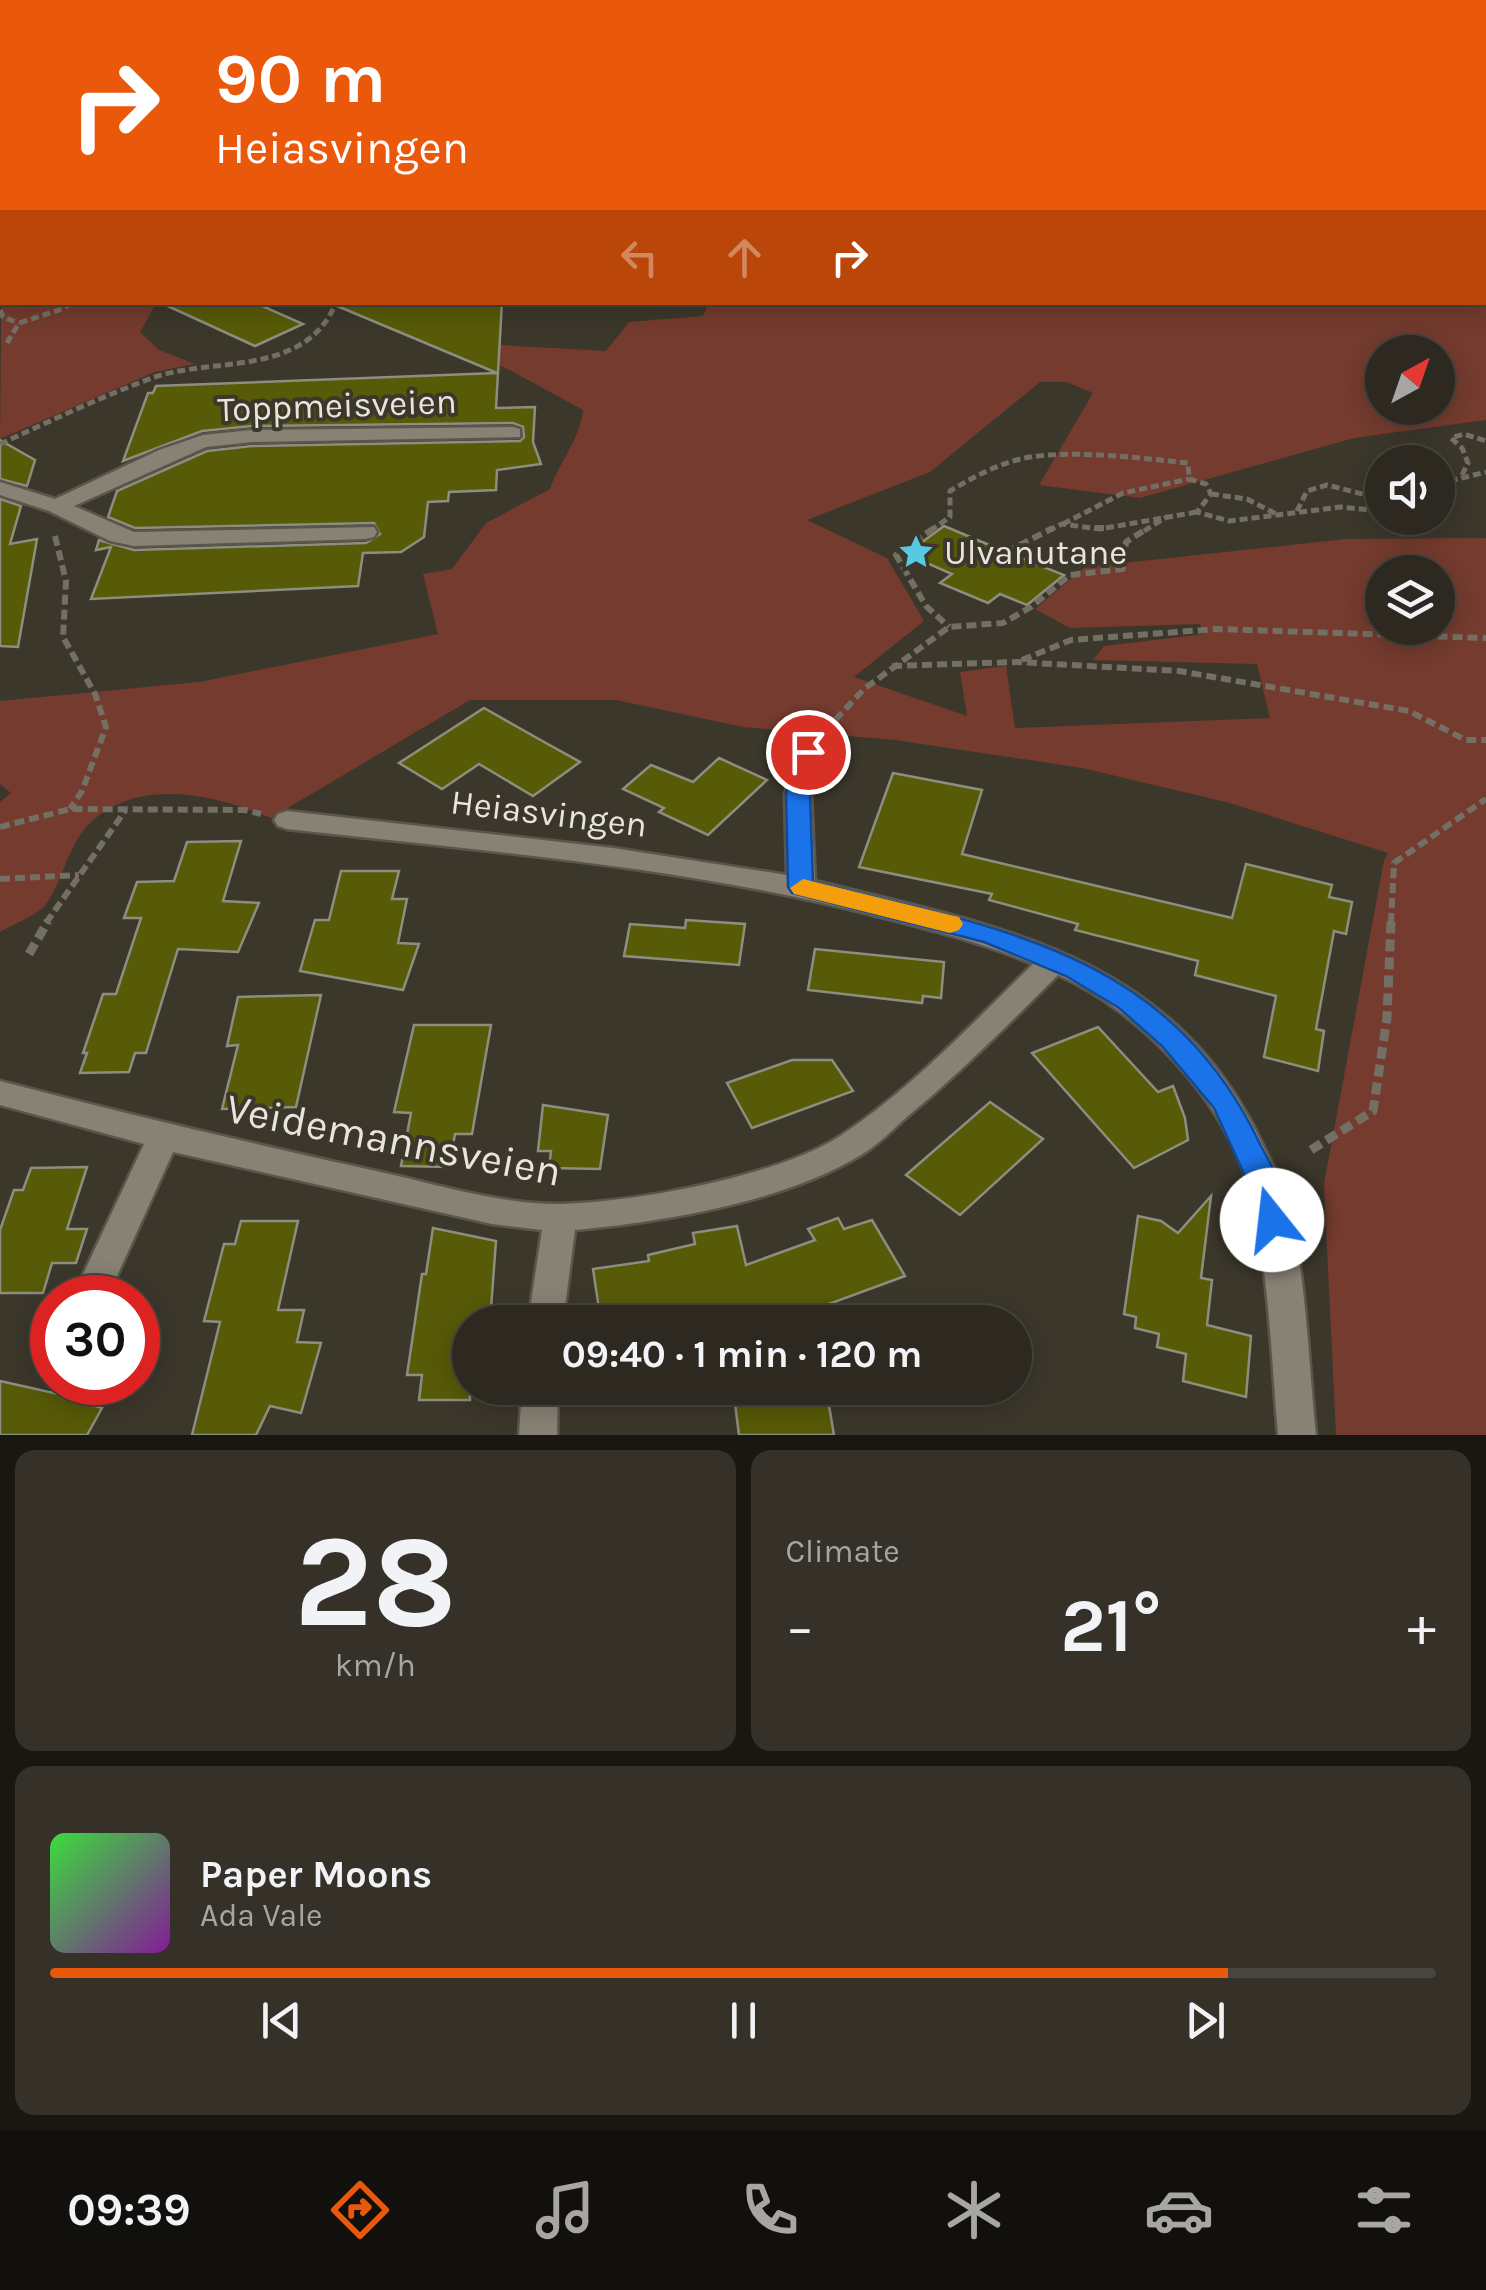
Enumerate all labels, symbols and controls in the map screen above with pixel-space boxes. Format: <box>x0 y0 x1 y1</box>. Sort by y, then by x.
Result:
text: 90 m <box>215 38 386 120</box>
icon: right <box>50 40 180 170</box>
text: Heiasvingen <box>215 122 469 174</box>
icon: left <box>612 230 667 285</box>
icon: ahead <box>717 230 772 285</box>
icon: right <box>822 230 877 285</box>
north arrow <box>1365 335 1455 425</box>
map controls <box>1365 335 1455 645</box>
street label: Toppmeisveien <box>217 381 457 430</box>
button: sound <box>1365 445 1455 535</box>
place label: Ulvanutane <box>944 532 1127 573</box>
place icon: Ulvanutane <box>897 533 935 571</box>
button: layers <box>1365 555 1455 645</box>
pin <box>766 710 851 795</box>
icon: arrive <box>781 725 836 780</box>
street label: Heiasvingen <box>448 781 649 846</box>
street label: Veidemannsveien <box>222 1083 566 1197</box>
position arrow <box>1220 1168 1324 1272</box>
speed limit sign: 30 <box>30 1275 160 1405</box>
text: 09:40 · 1 min · 120 m <box>562 1332 922 1377</box>
text: 28 <box>294 1506 457 1658</box>
text: Climate <box>786 1533 900 1570</box>
text: 21° <box>1060 1582 1161 1670</box>
text: − <box>786 1595 814 1659</box>
text: + <box>1407 1595 1436 1659</box>
text: km/h <box>335 1647 416 1684</box>
text: Paper Moons <box>200 1852 432 1897</box>
text: Ada Vale <box>200 1897 323 1934</box>
icon: previous <box>254 1993 309 2048</box>
icon: pause <box>716 1993 771 2048</box>
icon: next <box>1178 1993 1233 2048</box>
icon: directions <box>325 2175 395 2245</box>
icon: music <box>530 2175 600 2245</box>
icon: phone <box>735 2175 805 2245</box>
icon: climate <box>939 2175 1009 2245</box>
icon: car <box>1144 2175 1214 2245</box>
icon: filters <box>1349 2175 1419 2245</box>
text: 09:39 <box>67 2184 191 2236</box>

